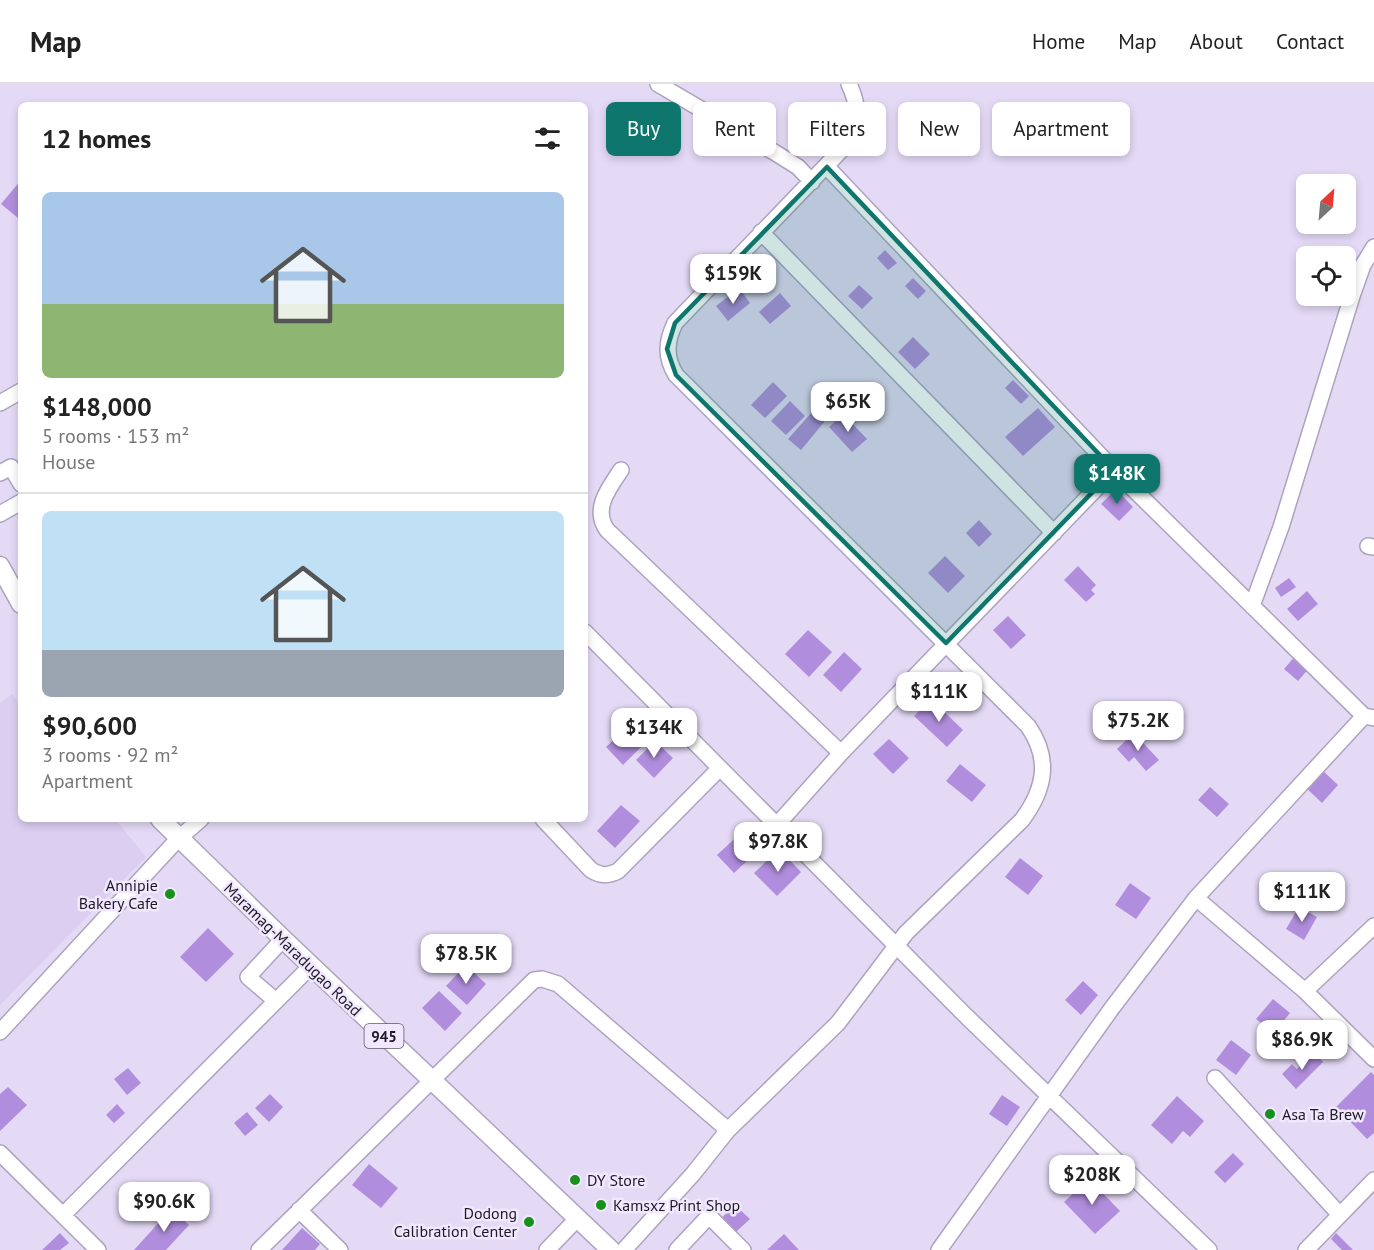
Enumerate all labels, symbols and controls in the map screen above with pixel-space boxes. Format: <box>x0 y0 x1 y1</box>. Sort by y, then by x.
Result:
text: Map <box>30 23 81 60</box>
text: Home <box>1032 28 1085 55</box>
text: Map <box>1118 28 1157 55</box>
text: About <box>1190 28 1243 55</box>
text: Contact <box>1276 28 1344 55</box>
chip: Buy <box>606 102 681 156</box>
chip: Rent <box>693 102 776 156</box>
chip: Filters <box>788 102 886 156</box>
chip: New <box>898 102 980 156</box>
chip: Apartment <box>992 102 1130 156</box>
text: 12 homes <box>42 122 151 155</box>
icon: filters <box>531 122 564 155</box>
north arrow <box>1296 174 1356 234</box>
map controls <box>1296 174 1356 306</box>
icon: home <box>249 231 357 339</box>
button: locate <box>1296 246 1356 306</box>
pin: $159K <box>691 254 775 305</box>
text: $159K <box>704 260 762 286</box>
pin: $65K <box>812 382 884 433</box>
text: $65K <box>825 388 871 414</box>
text: $148,000 <box>42 390 152 423</box>
text: 5 rooms · 153 m² <box>42 423 189 449</box>
text: House <box>42 449 96 475</box>
pin: $148K <box>1075 454 1159 505</box>
text: $148K <box>1088 460 1146 486</box>
icon: home <box>249 550 357 658</box>
pin: $111K <box>897 672 981 723</box>
text: $111K <box>910 678 968 704</box>
pin: $75.2K <box>1089 701 1187 752</box>
text: $75.2K <box>1107 707 1169 733</box>
pin: $134K <box>612 708 696 759</box>
text: $90,600 <box>42 709 137 742</box>
text: $134K <box>625 714 683 740</box>
text: 3 rooms · 92 m² <box>42 742 178 768</box>
text: Apartment <box>42 768 133 794</box>
pin: $97.8K <box>729 822 827 873</box>
text: $97.8K <box>748 828 808 854</box>
pin: $111K <box>1260 872 1344 923</box>
place label: Annipie Bakery Cafe <box>79 875 158 913</box>
street label: Maramag-Maradugao Road <box>220 878 366 1020</box>
text: $111K <box>1273 878 1331 904</box>
marker: Annipie Bakery Cafe <box>163 887 177 901</box>
pin: $78.5K <box>417 934 515 985</box>
text: $78.5K <box>435 940 497 966</box>
pin: $86.9K <box>1253 1020 1351 1071</box>
road number: 945 <box>364 1024 404 1048</box>
text: $86.9K <box>1271 1026 1333 1052</box>
place label: Asa Ta Brew <box>1282 1104 1364 1124</box>
marker: Asa Ta Brew <box>1263 1107 1277 1121</box>
pin: $208K <box>1050 1155 1134 1206</box>
text: $208K <box>1063 1161 1121 1187</box>
place label: DY Store <box>587 1170 646 1190</box>
marker: DY Store <box>568 1173 582 1187</box>
pin: $90.6K <box>115 1182 213 1233</box>
text: $90.6K <box>133 1188 195 1214</box>
place label: Kamsxz Print Shop <box>613 1195 740 1215</box>
marker: Kamsxz Print Shop <box>594 1198 608 1212</box>
place label: Dodong Calibration Center <box>394 1203 518 1241</box>
marker: Dodong Calibration Center <box>522 1215 536 1229</box>

